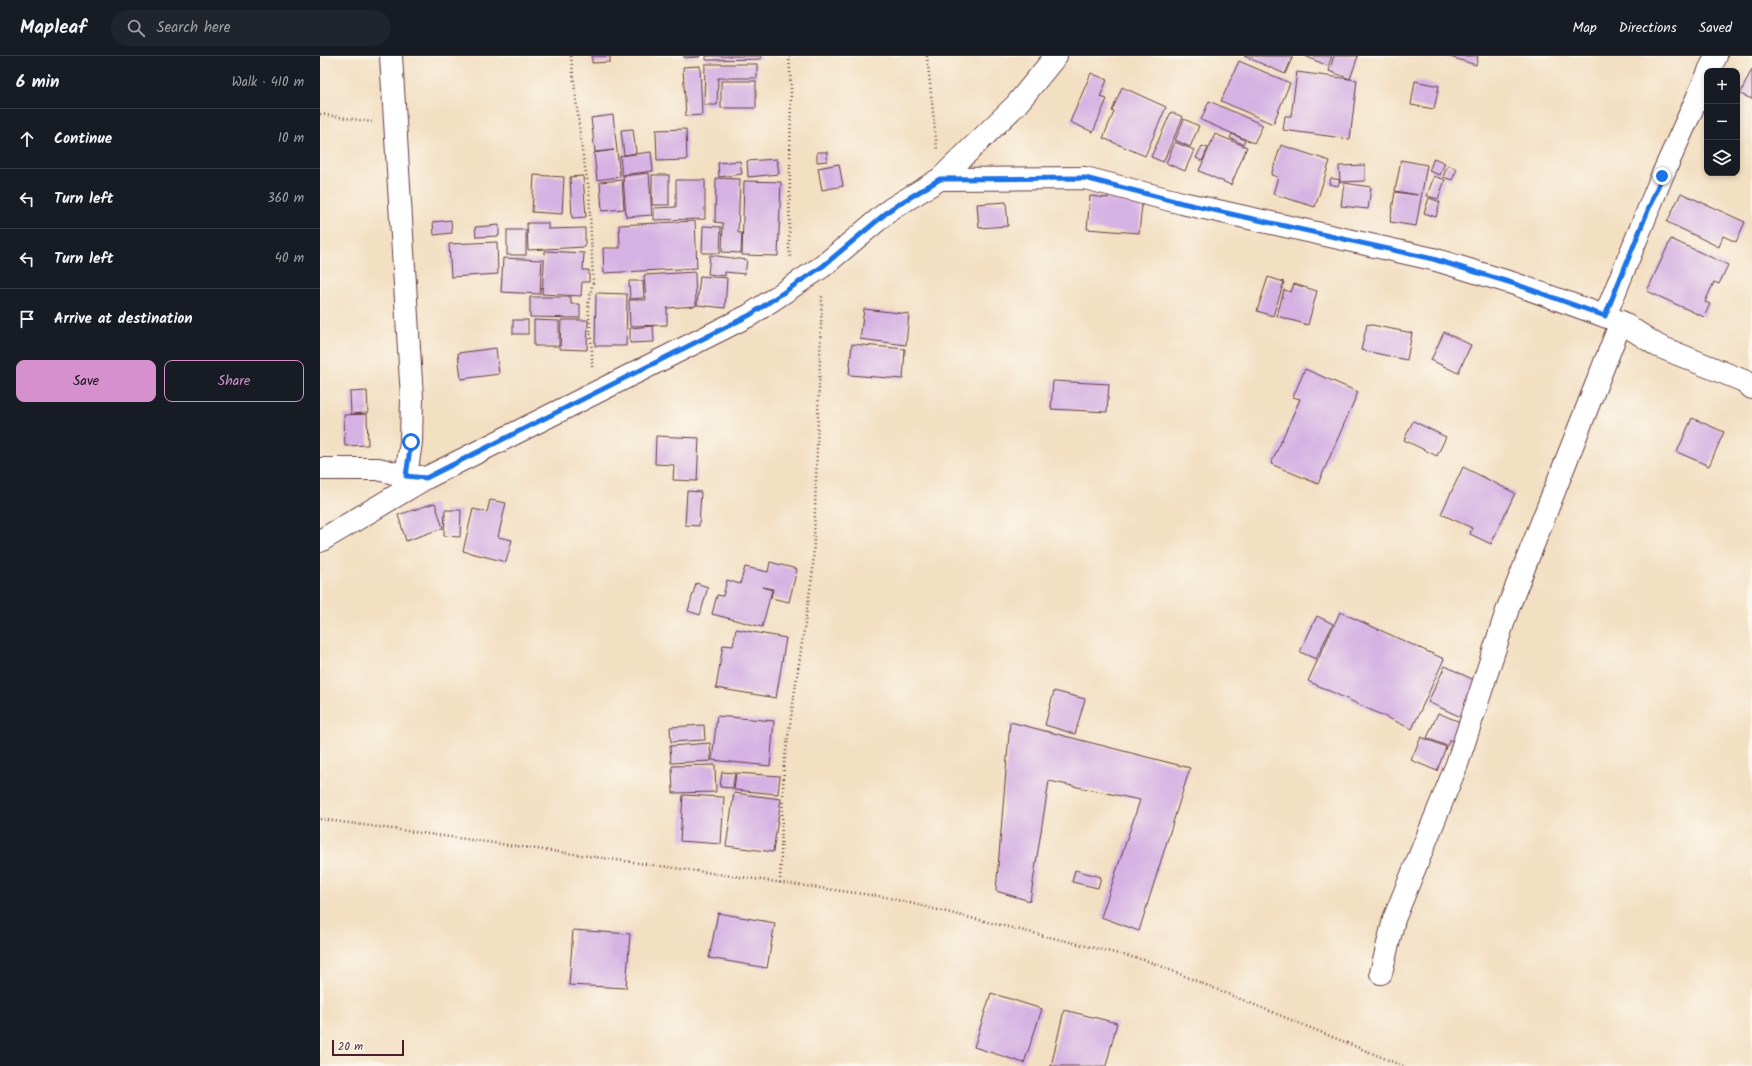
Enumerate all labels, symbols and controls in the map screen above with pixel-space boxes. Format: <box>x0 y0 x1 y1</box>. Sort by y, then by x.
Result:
search box <box>111 10 391 46</box>
text: Mapleaf <box>20 13 87 43</box>
text: Search here <box>157 16 231 40</box>
icon: search <box>125 17 147 39</box>
text: Map <box>1572 17 1597 39</box>
text: Directions <box>1619 17 1677 39</box>
text: Saved <box>1699 17 1732 39</box>
map controls <box>1704 68 1740 176</box>
button: + <box>1704 68 1740 104</box>
text: 6 min <box>16 69 60 96</box>
text: Walk · 410 m <box>232 72 304 93</box>
button: − <box>1704 104 1740 140</box>
text: Continue <box>54 127 112 151</box>
icon: ahead <box>16 128 38 150</box>
text: 10 m <box>278 128 304 149</box>
button: layers <box>1704 140 1740 176</box>
route end <box>1653 167 1671 185</box>
text: Turn left <box>54 187 114 211</box>
icon: left <box>16 188 38 210</box>
text: 360 m <box>267 188 304 209</box>
text: Turn left <box>54 247 114 271</box>
icon: left <box>16 248 38 270</box>
text: 40 m <box>275 248 304 269</box>
text: Arrive at destination <box>54 307 193 331</box>
icon: arrive <box>16 308 38 330</box>
button: Save <box>16 360 156 402</box>
button: Share <box>164 360 304 402</box>
route start <box>402 433 420 451</box>
scale bar <box>332 1038 404 1057</box>
text: 20 m <box>338 1038 363 1056</box>

